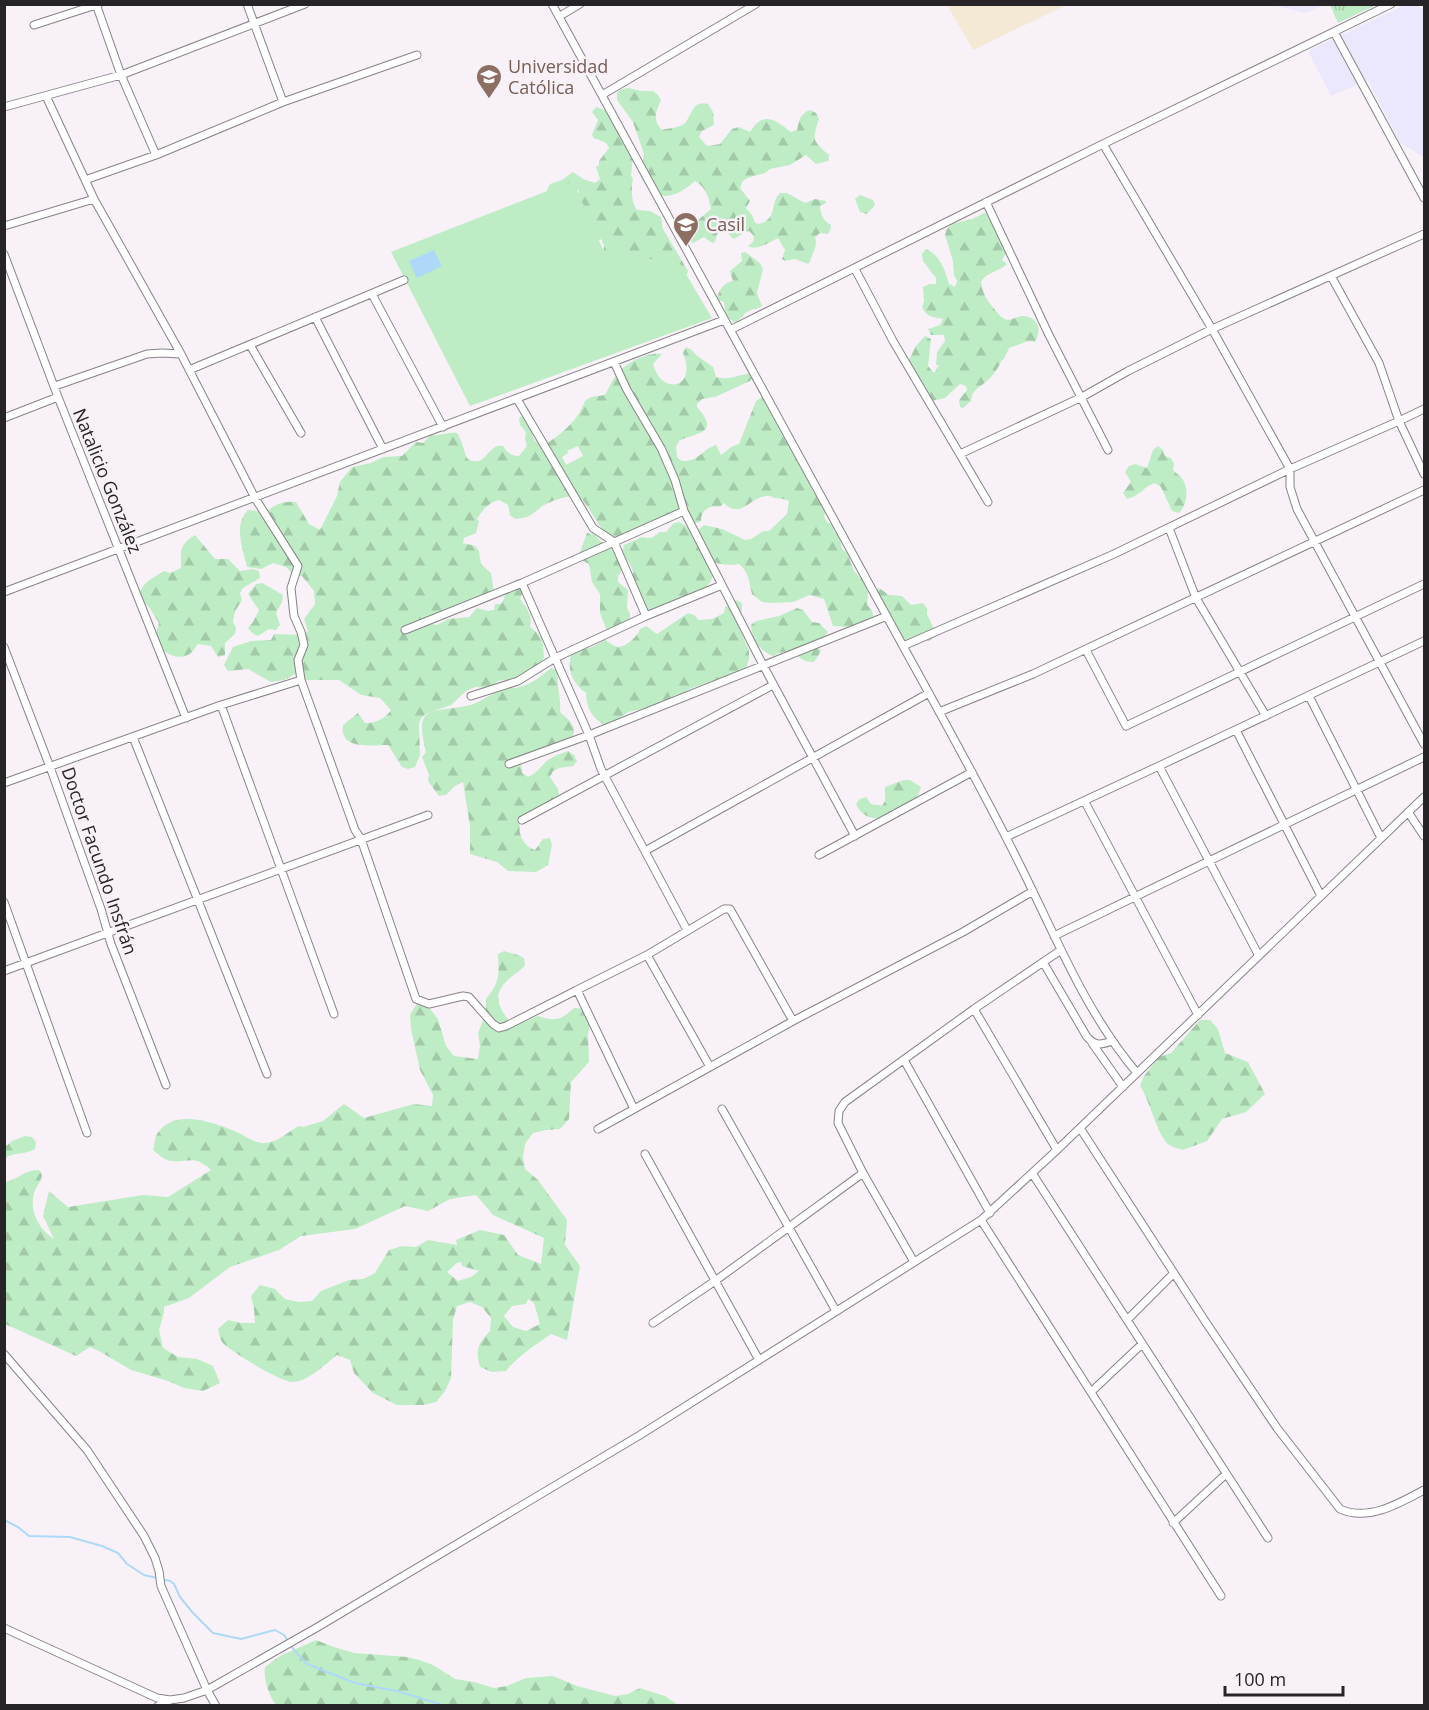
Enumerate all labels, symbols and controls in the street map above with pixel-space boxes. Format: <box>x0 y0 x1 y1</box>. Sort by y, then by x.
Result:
place label: Universidad Católica <box>508 54 608 99</box>
school or university icon: Universidad Católica <box>474 62 504 100</box>
school or university icon: Casil <box>671 210 701 248</box>
place label: Casil <box>706 212 745 236</box>
street label: Natalicio González <box>68 405 148 557</box>
street label: Doctor Facundo Insfrán <box>56 763 143 958</box>
scale bar <box>1225 1659 1344 1697</box>
text: 100 m <box>1234 1667 1286 1691</box>

